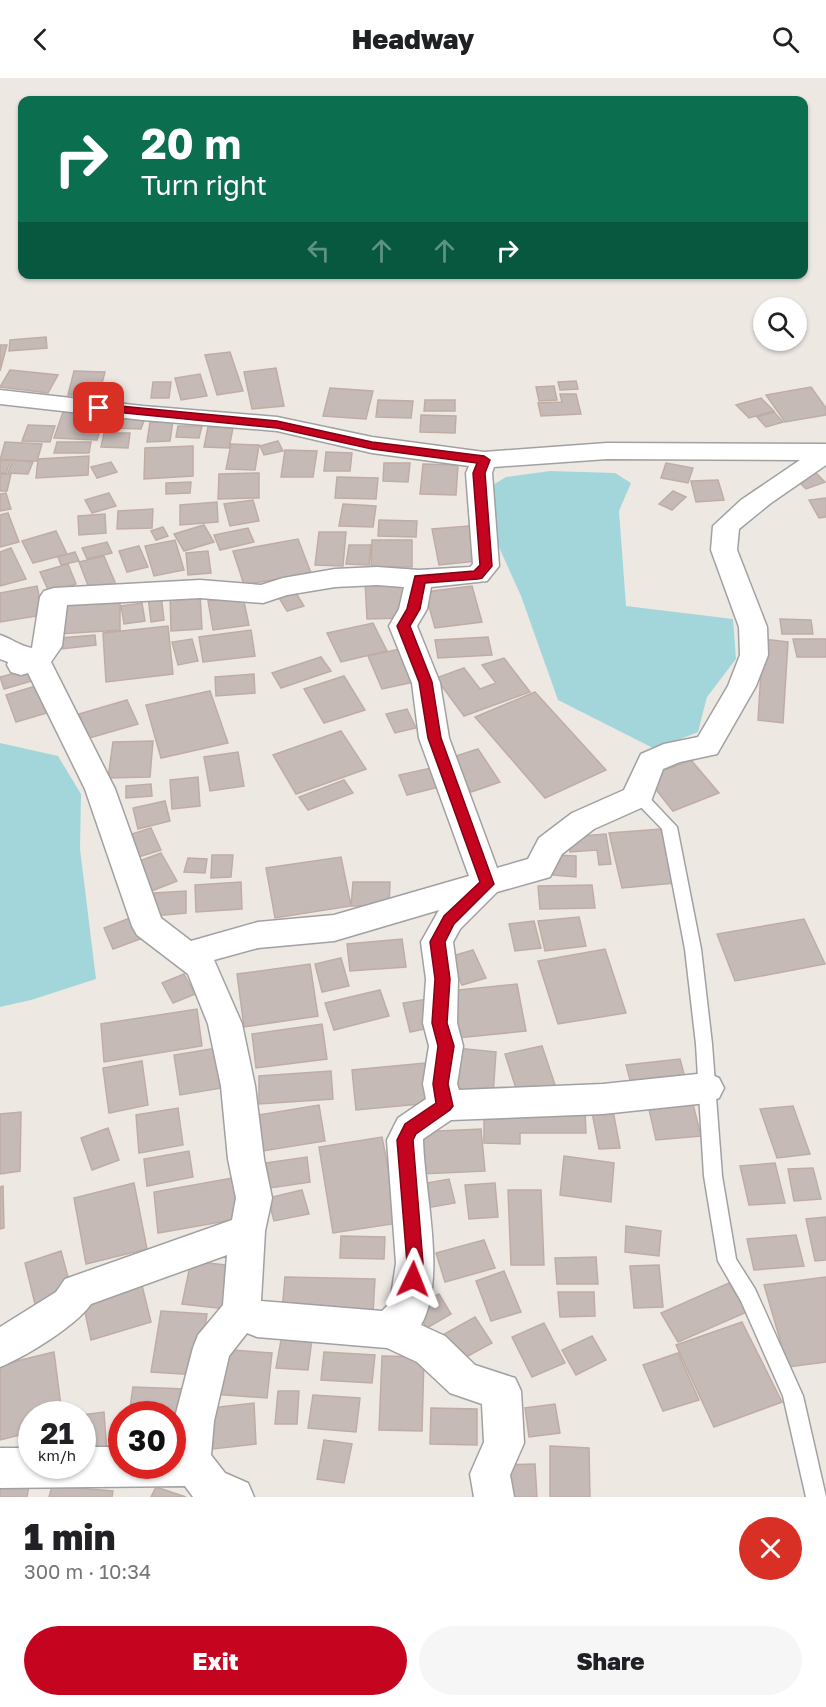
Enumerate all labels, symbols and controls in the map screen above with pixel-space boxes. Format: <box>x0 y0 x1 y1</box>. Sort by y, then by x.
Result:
icon: back <box>24 23 57 56</box>
text: Headway <box>352 23 474 55</box>
icon: search <box>769 23 802 56</box>
text: 20 m <box>141 118 241 168</box>
icon: right <box>42 120 120 198</box>
text: Turn right <box>141 169 267 201</box>
icon: left <box>302 234 335 267</box>
icon: ahead <box>365 234 398 267</box>
icon: ahead <box>428 234 461 267</box>
icon: right <box>491 234 524 267</box>
map controls <box>753 297 807 351</box>
button: search <box>753 297 807 351</box>
pin <box>73 382 124 433</box>
icon: arrive <box>82 391 115 424</box>
position arrow <box>381 1247 445 1311</box>
speed limit sign: 30 <box>108 1401 186 1479</box>
text: 21 <box>40 1415 74 1451</box>
text: km/h <box>38 1446 76 1464</box>
text: 1 min <box>24 1515 115 1558</box>
button: close <box>739 1517 802 1580</box>
text: 300 m · 10:34 <box>24 1559 151 1583</box>
button: Exit <box>24 1626 407 1695</box>
button: Share <box>419 1626 802 1695</box>

